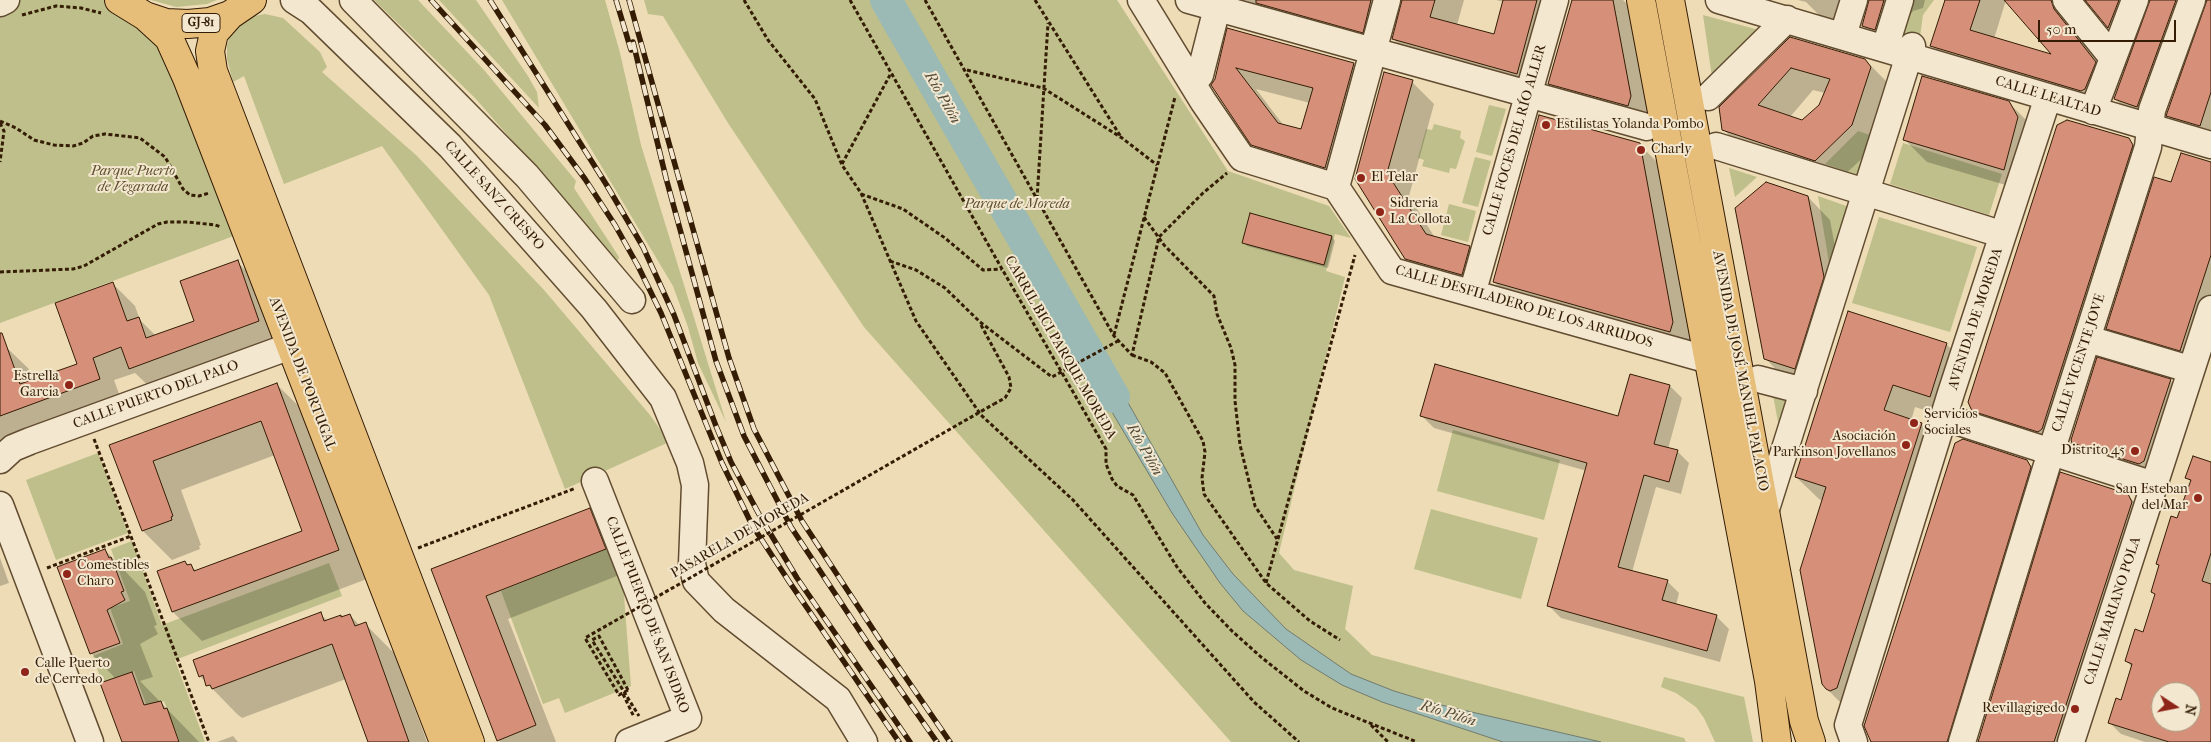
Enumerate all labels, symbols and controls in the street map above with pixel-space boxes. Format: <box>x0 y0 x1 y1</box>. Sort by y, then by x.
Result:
scale bar <box>2041 10 2178 42</box>
road number: GJ-81 <box>182 13 220 32</box>
text: 50 m <box>2046 20 2076 38</box>
street label: CALLE FOCES DEL RÍO ALLER <box>1480 42 1550 238</box>
water label: Río Pilón <box>920 69 964 127</box>
street label: CALLE LEALTAD <box>1993 73 2103 121</box>
place label: Estilistas Yolanda Pombo <box>1556 117 1704 133</box>
marker: Estilistas Yolanda Pombo <box>1540 119 1552 131</box>
street label: CALLE SANZ CRESPO <box>441 138 547 254</box>
place label: Charly <box>1651 142 1692 158</box>
marker: Charly <box>1635 144 1647 156</box>
park label: Parque Puerto de Vegarada <box>91 164 175 196</box>
place label: El Telar <box>1371 170 1418 186</box>
marker: El Telar <box>1355 172 1367 184</box>
place label: Sidreria La Collota <box>1390 196 1451 228</box>
park label: Parque de Moreda <box>964 197 1070 213</box>
marker: Sidreria La Collota <box>1374 206 1386 218</box>
street label: AVENIDA DE MOREDA <box>1945 246 2007 392</box>
street label: AVENIDA DE JOSÉ MANUEL PALACIO <box>1708 249 1772 493</box>
street label: CARRIL BICI PARQUE MOREDA <box>1000 253 1120 443</box>
street label: CALLE DESFILADERO DE LOS ARRUDOS <box>1393 262 1655 352</box>
street label: CALLE VICENTE JOVE <box>2049 292 2109 434</box>
street label: AVENIDA DE PORTUGAL <box>265 295 339 453</box>
street label: CALLE PUERTO DEL PALO <box>71 357 241 433</box>
place label: Estrella Garcia <box>13 369 59 402</box>
marker: Estrella Garcia <box>63 379 75 391</box>
place label: Servicios Sociales <box>1924 407 1978 440</box>
marker: Servicios Sociales <box>1908 417 1920 429</box>
water label: Río Pilón <box>1122 421 1166 479</box>
place label: Asociación Parkinson Jovellanos <box>1773 429 1896 462</box>
marker: Asociación Parkinson Jovellanos <box>1900 439 1912 451</box>
place label: Distrito 45 <box>2061 443 2125 459</box>
marker: Distrito 45 <box>2129 445 2141 457</box>
place label: San Esteban del Mar <box>2116 482 2188 514</box>
street label: PASARELA DE MOREDA <box>668 490 812 582</box>
marker: San Esteban del Mar <box>2192 492 2204 504</box>
street label: CALLE PUERTO DE SAN ISIDRO <box>602 514 692 716</box>
street label: CALLE MARIANO POLA <box>2081 535 2145 687</box>
place label: Comestibles Charo <box>77 558 149 590</box>
marker: Comestibles Charo <box>61 568 73 580</box>
place label: Calle Puerto de Cerredo <box>35 656 110 689</box>
marker: Calle Puerto de Cerredo <box>19 666 31 678</box>
north arrow <box>2151 682 2201 732</box>
water label: Río Pilón <box>1418 697 1478 731</box>
place label: Revillagigedo <box>1982 701 2065 717</box>
marker: Revillagigedo <box>2069 703 2081 715</box>
text: N <box>2181 703 2200 717</box>

